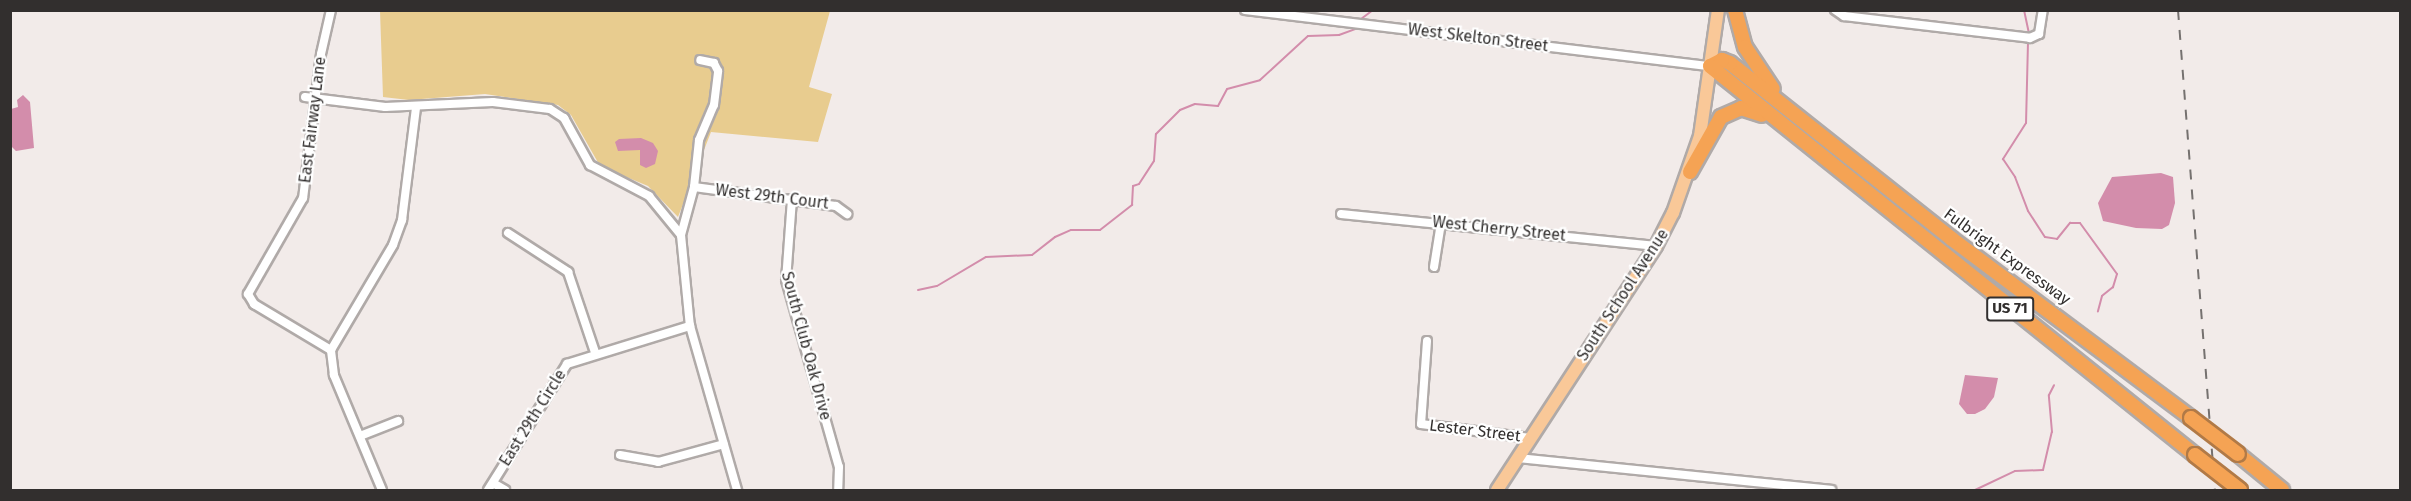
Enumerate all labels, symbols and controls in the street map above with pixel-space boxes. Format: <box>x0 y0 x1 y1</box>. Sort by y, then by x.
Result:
street label: West Skelton Street <box>1407 20 1549 56</box>
street label: East Fairway Lane <box>296 56 330 184</box>
street label: West 29th Court <box>714 181 830 213</box>
street label: Fulbright Expressway <box>1940 205 2074 309</box>
street label: West Cherry Street <box>1431 212 1567 246</box>
street label: South School Avenue <box>1573 226 1673 364</box>
street label: South Club Oak Drive <box>777 270 835 422</box>
road number: US 71 <box>1986 297 2034 321</box>
street label: East 29th Circle <box>496 366 570 470</box>
street label: Lester Street <box>1428 416 1522 446</box>

